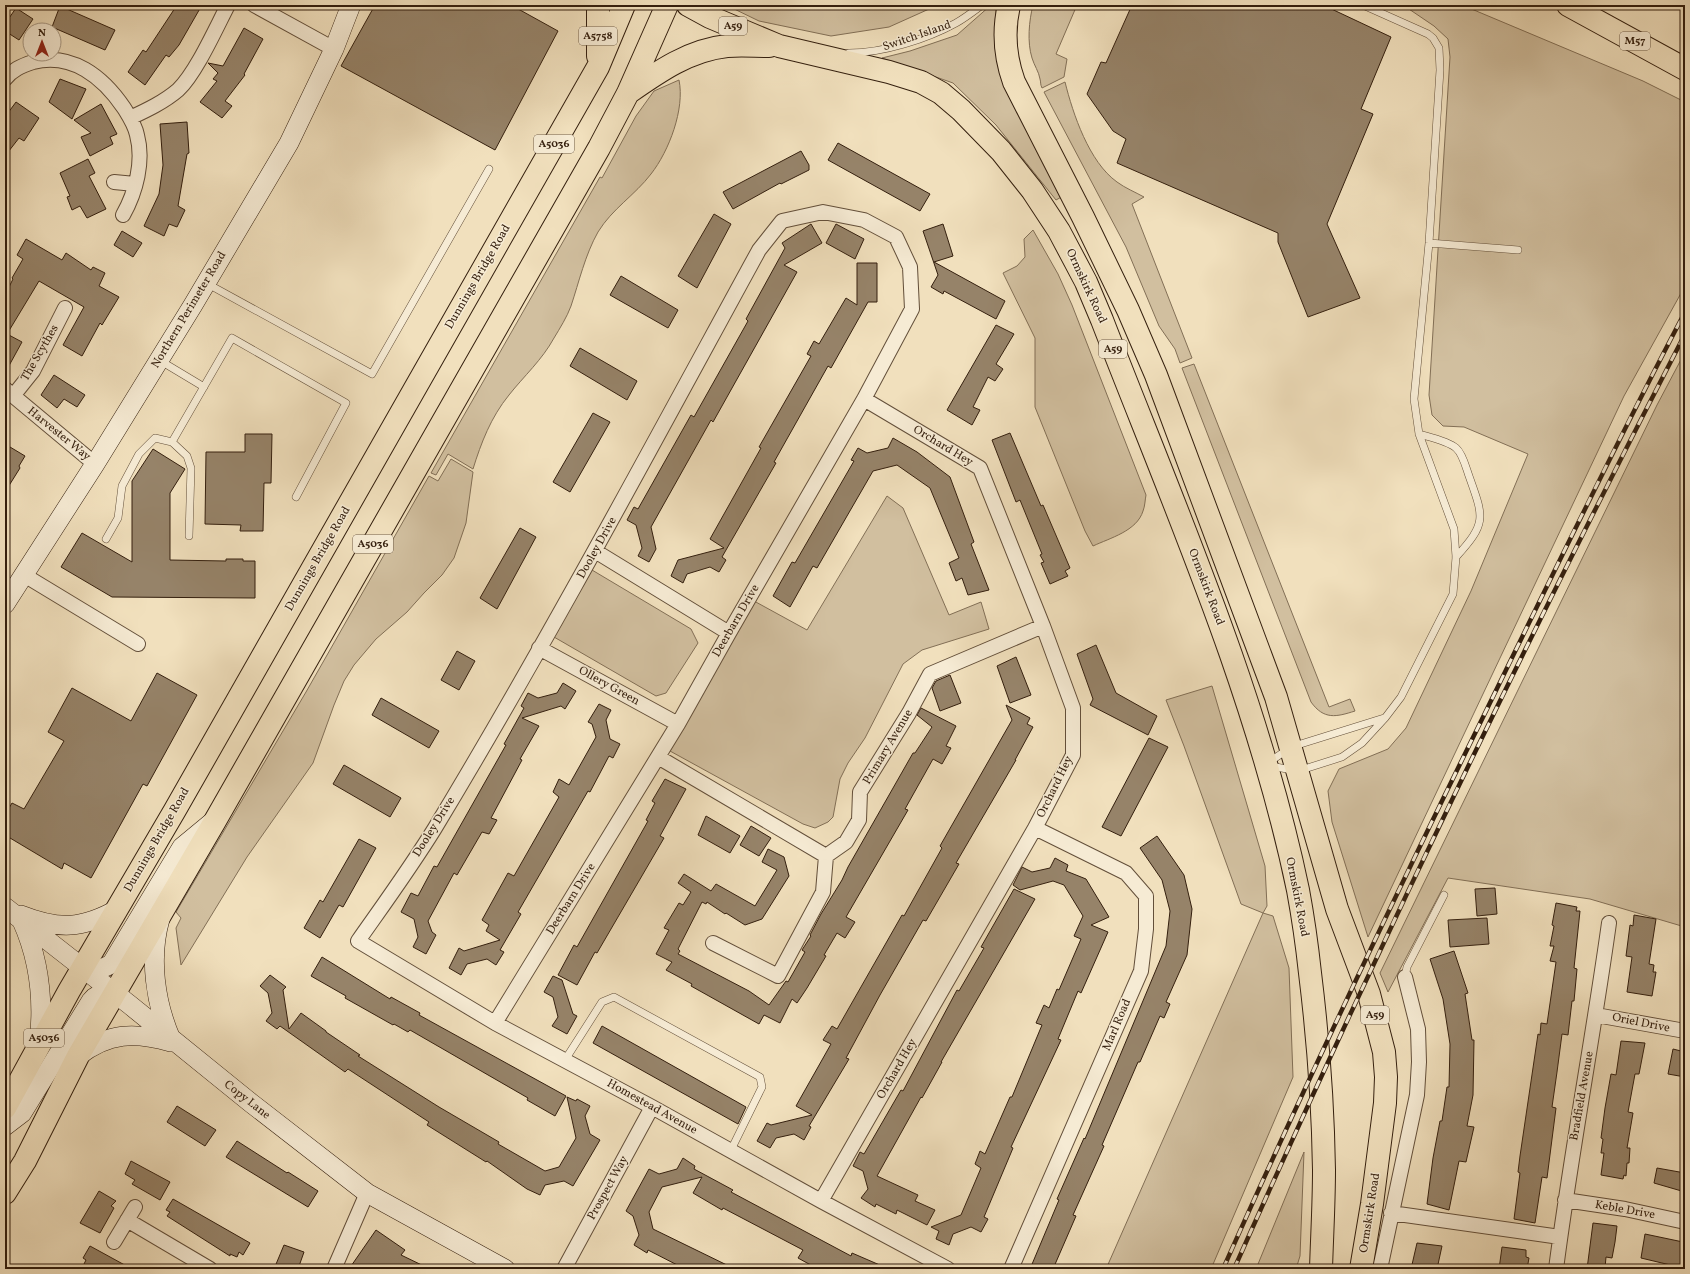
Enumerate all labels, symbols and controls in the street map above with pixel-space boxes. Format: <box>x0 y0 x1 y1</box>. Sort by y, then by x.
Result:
road number: A59 <box>719 17 747 35</box>
street label: Switch Island <box>881 17 953 55</box>
north arrow <box>22 22 62 62</box>
text: N <box>38 26 46 41</box>
road number: A5758 <box>579 27 617 45</box>
road number: M57 <box>1620 32 1650 50</box>
road number: A5036 <box>534 135 574 153</box>
street label: Dunnings Bridge Road <box>441 221 515 332</box>
street label: Ormskirk Road <box>1062 246 1110 326</box>
street label: Northern Perimeter Road <box>148 248 230 371</box>
street label: The Scythes <box>17 322 63 384</box>
road number: A59 <box>1099 340 1127 358</box>
street label: Harvester Way <box>24 403 94 465</box>
street label: Orchard Hey <box>910 422 976 470</box>
street label: Dunnings Bridge Road <box>281 503 355 614</box>
street label: Dooley Drive <box>573 514 621 582</box>
road number: A5036 <box>353 535 393 553</box>
street label: Ormskirk Road <box>1184 546 1228 628</box>
street label: Deerbarn Drive <box>709 581 763 660</box>
street label: Ollery Green <box>576 663 642 709</box>
street label: Primary Avenue <box>859 706 917 788</box>
street label: Orchard Hey <box>1033 753 1077 821</box>
street label: Dunnings Bridge Road <box>120 784 194 895</box>
street label: Dooley Drive <box>409 793 459 860</box>
street label: Ormskirk Road <box>1281 856 1313 938</box>
street label: Deerbarn Drive <box>543 860 600 938</box>
street label: Marl Road <box>1099 996 1135 1054</box>
road number: A59 <box>1361 1006 1389 1024</box>
street label: Oriel Drive <box>1611 1010 1671 1036</box>
road number: A5036 <box>24 1029 64 1047</box>
street label: Orchard Hey <box>873 1035 921 1102</box>
street label: Bradfield Avenue <box>1566 1050 1598 1142</box>
street label: Homestead Avenue <box>604 1076 700 1139</box>
street label: Copy Lane <box>220 1077 274 1123</box>
street label: Prospect Way <box>584 1153 632 1223</box>
street label: Ormskirk Road <box>1356 1172 1384 1254</box>
street label: Keble Drive <box>1594 1197 1657 1223</box>

